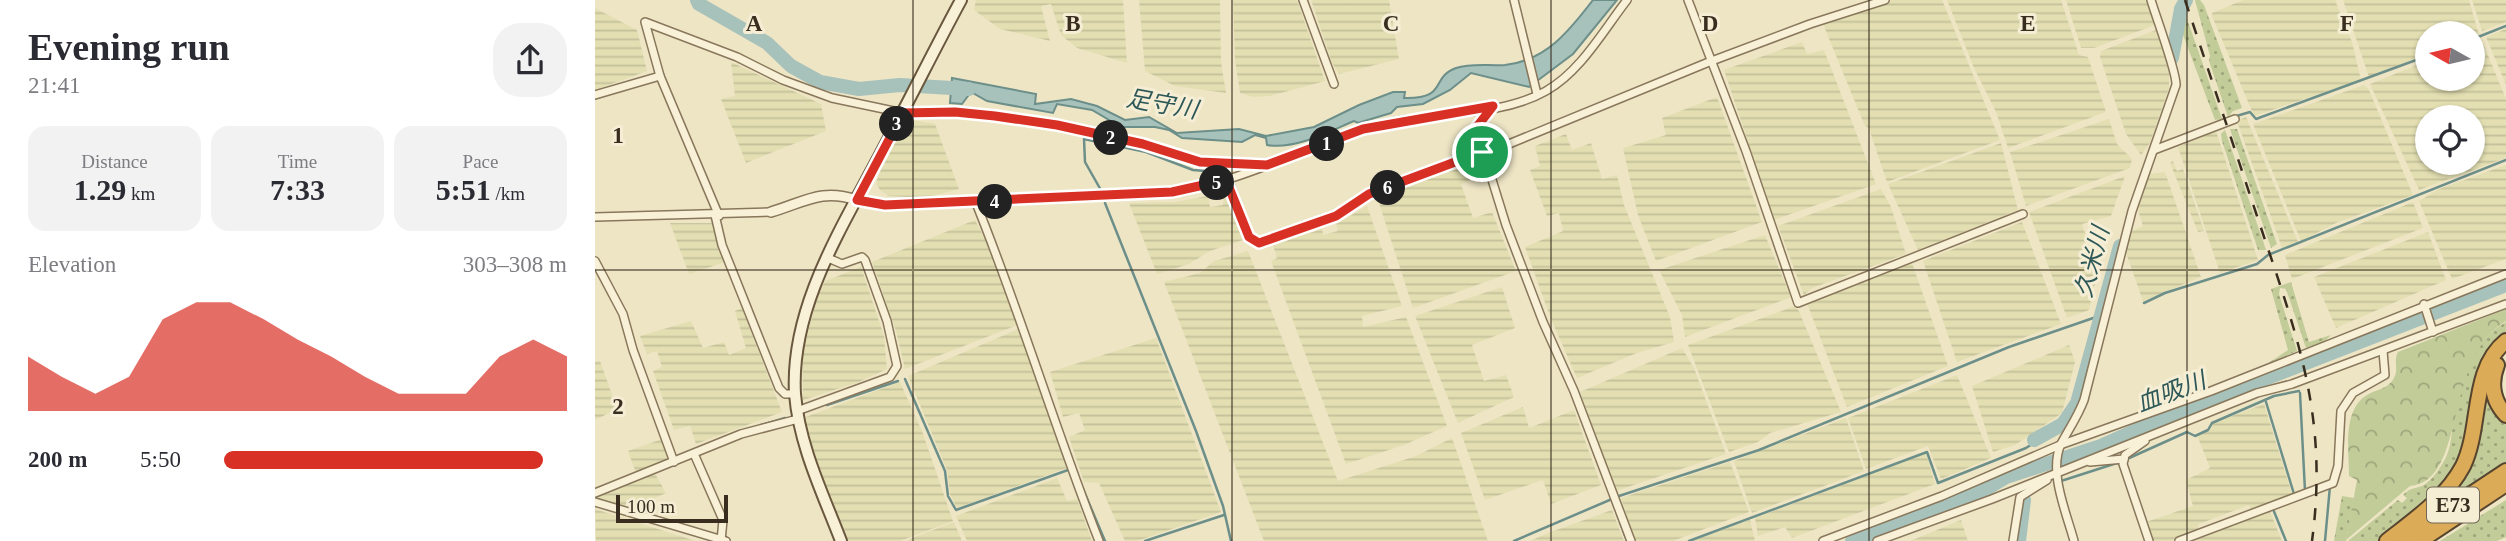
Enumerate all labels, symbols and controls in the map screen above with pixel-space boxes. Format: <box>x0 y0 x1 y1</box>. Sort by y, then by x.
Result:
text: A <box>746 11 763 36</box>
text: B <box>1065 11 1081 36</box>
text: C <box>1383 11 1399 36</box>
text: D <box>1702 11 1718 36</box>
text: E <box>2020 11 2036 36</box>
text: F <box>2340 11 2354 36</box>
north arrow <box>2415 21 2485 91</box>
map controls <box>2415 21 2485 175</box>
button: share <box>493 23 567 97</box>
text: Evening run <box>28 26 230 68</box>
text: 21:41 <box>28 73 80 98</box>
water label: 足守川 <box>1124 85 1203 124</box>
button: locate <box>2415 105 2485 175</box>
pin: 3 <box>879 106 915 142</box>
text: 3 <box>892 113 901 134</box>
pin: 2 <box>1093 120 1129 156</box>
pin <box>1452 122 1512 182</box>
text: 1 <box>612 123 624 148</box>
text: 2 <box>1106 127 1115 148</box>
pin: 1 <box>1309 127 1345 162</box>
text: 1 <box>1322 133 1331 154</box>
icon: arrive <box>1463 133 1501 171</box>
text: Distance <box>81 151 148 172</box>
text: Time <box>278 151 317 172</box>
text: Pace <box>463 151 498 172</box>
pin: 5 <box>1199 166 1235 200</box>
pin: 6 <box>1371 170 1405 206</box>
text: 5 <box>1212 172 1221 193</box>
text: 1.29 <box>74 173 126 206</box>
text: 7:33 <box>270 173 325 206</box>
text: 5:51 <box>436 173 491 206</box>
text: 6 <box>1383 177 1392 198</box>
text: km <box>126 183 155 204</box>
text: /km <box>491 183 525 204</box>
pin: 4 <box>977 184 1013 220</box>
text: 4 <box>990 191 999 212</box>
water label: 久米川 <box>2070 221 2115 300</box>
text: Elevation <box>28 252 116 277</box>
text: 303–308 m <box>463 252 567 277</box>
water label: 血吸川 <box>2133 366 2212 417</box>
text: 2 <box>612 394 624 419</box>
text: 200 m <box>28 447 87 472</box>
text: 5:50 <box>140 447 181 472</box>
road number: E73 <box>2427 488 2479 522</box>
scale bar <box>616 492 728 524</box>
text: 100 m <box>627 496 675 517</box>

